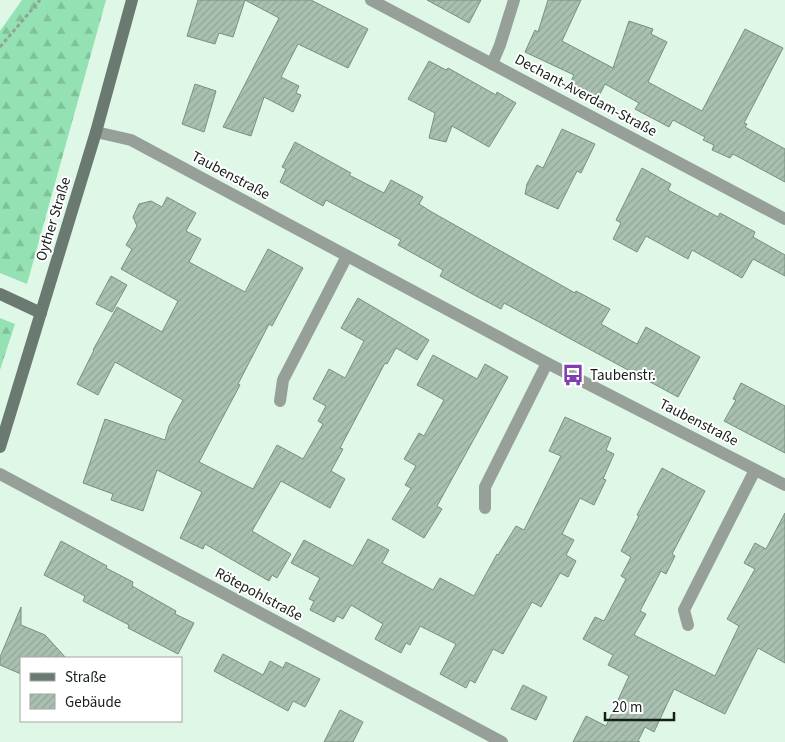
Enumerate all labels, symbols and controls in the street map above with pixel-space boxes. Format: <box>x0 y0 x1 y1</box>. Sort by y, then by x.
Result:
street label: Dechant-Averdam-Straße <box>511 49 661 142</box>
street label: Taubenstraße <box>188 146 274 205</box>
street label: Oyther Straße <box>31 174 76 264</box>
bus stop icon: Taubenstr. <box>560 362 586 388</box>
place label: Taubenstr. <box>590 365 656 386</box>
street label: Taubenstraße <box>656 394 742 451</box>
street label: Rötepohlstraße <box>211 563 306 626</box>
legend <box>20 657 182 722</box>
text: Straße <box>65 667 106 688</box>
scale bar <box>605 690 674 722</box>
text: Gebäude <box>65 692 121 713</box>
text: 20 m <box>612 697 642 718</box>

